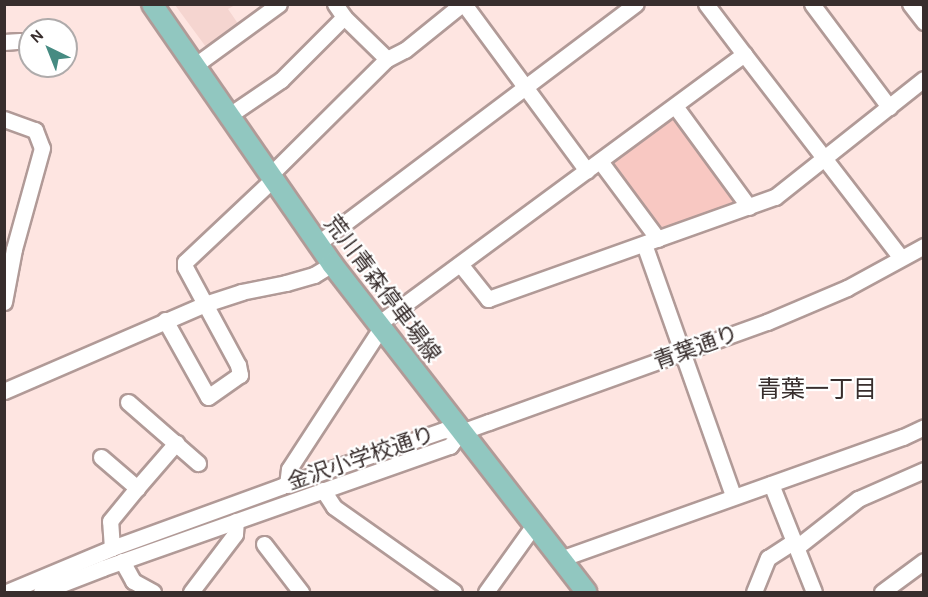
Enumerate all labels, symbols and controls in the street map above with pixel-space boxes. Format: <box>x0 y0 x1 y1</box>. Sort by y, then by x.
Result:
north arrow <box>18 18 78 78</box>
text: N <box>26 25 47 47</box>
street label: 荒川青森停車場線 <box>318 211 446 367</box>
street label: 青葉通り <box>650 321 742 375</box>
district label: 青葉一丁目 <box>757 376 877 404</box>
street label: 金沢小学校通り <box>284 421 438 497</box>

